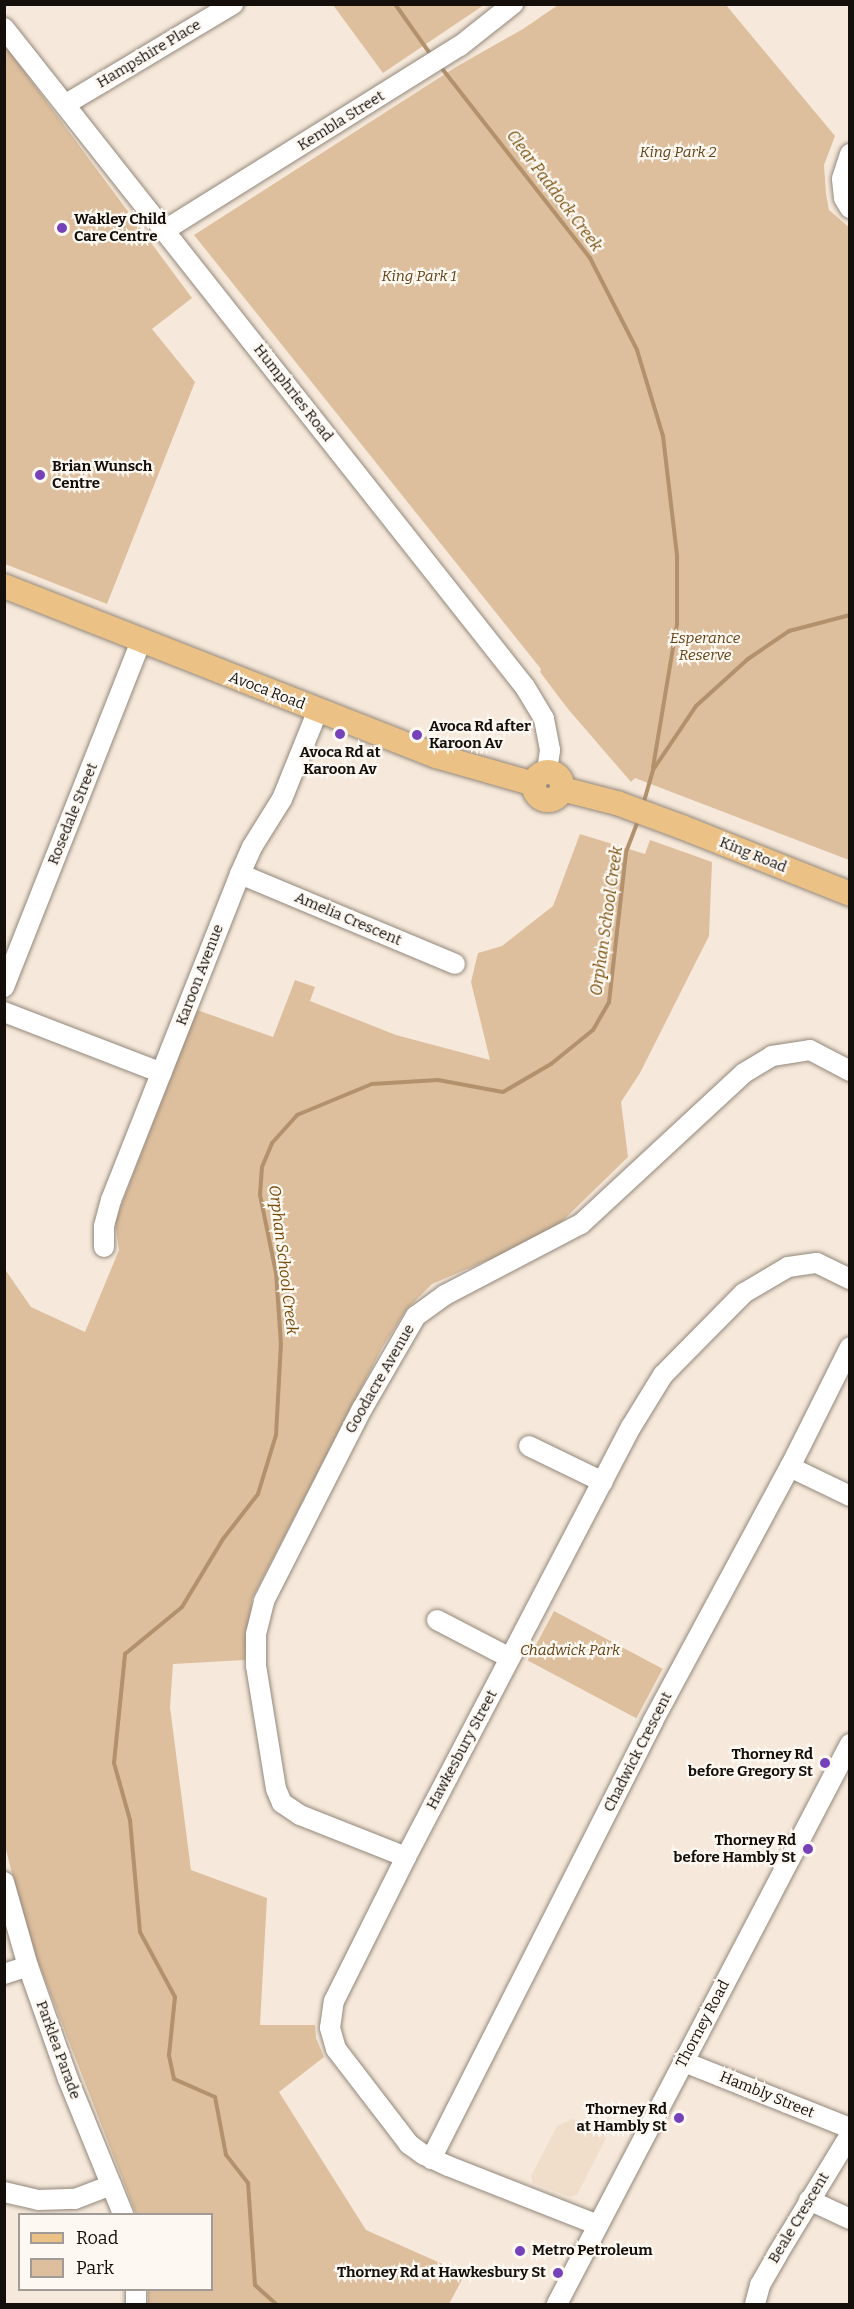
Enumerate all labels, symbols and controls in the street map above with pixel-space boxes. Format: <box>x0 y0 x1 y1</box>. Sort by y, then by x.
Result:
street label: Hampshire Place <box>94 16 204 92</box>
street label: Kembla Street <box>294 87 388 155</box>
water label: Clear Paddock Creek <box>502 127 606 255</box>
park label: King Park 2 <box>640 144 716 162</box>
place label: Wakley Child Care Centre <box>74 210 166 245</box>
marker: Wakley Child Care Centre <box>55 221 69 235</box>
park label: King Park 1 <box>382 268 456 286</box>
street label: Humphries Road <box>249 341 337 445</box>
place label: Brian Wunsch Centre <box>52 457 152 492</box>
marker: Brian Wunsch Centre <box>33 468 47 482</box>
park label: Esperance Reserve <box>670 629 740 664</box>
street label: Avoca Road <box>226 668 308 714</box>
place label: Avoca Rd after Karoon Av <box>429 717 531 752</box>
marker: Avoca Rd at Karoon Av <box>333 727 347 741</box>
marker: Avoca Rd after Karoon Av <box>410 728 424 742</box>
place label: Avoca Rd at Karoon Av <box>299 743 381 778</box>
street label: Rosedale Street <box>44 760 102 868</box>
street label: King Road <box>717 833 789 877</box>
water label: Orphan School Creek <box>587 845 627 997</box>
street label: Amelia Crescent <box>292 888 404 950</box>
street label: Karoon Avenue <box>172 922 228 1028</box>
water label: Orphan School Creek <box>264 1184 302 1336</box>
street label: Goodacre Avenue <box>341 1321 419 1437</box>
park label: Chadwick Park <box>520 1642 620 1660</box>
street label: Hawkesbury Street <box>423 1687 501 1813</box>
street label: Chadwick Crescent <box>600 1689 676 1815</box>
place label: Thorney Rd before Gregory St <box>688 1745 813 1780</box>
marker: Thorney Rd before Gregory St <box>818 1756 832 1770</box>
place label: Thorney Rd before Hambly St <box>674 1831 796 1866</box>
marker: Thorney Rd before Hambly St <box>801 1842 815 1856</box>
street label: Thorney Road <box>672 1977 734 2071</box>
street label: Parklea Parade <box>32 1998 84 2102</box>
street label: Hambly Street <box>717 2068 817 2122</box>
place label: Thorney Rd at Hambly St <box>576 2100 667 2135</box>
marker: Thorney Rd at Hambly St <box>672 2111 686 2125</box>
street label: Beale Crescent <box>765 2169 833 2267</box>
legend <box>18 2213 213 2291</box>
text: Road <box>76 2227 118 2249</box>
place label: Metro Petroleum <box>532 2242 653 2260</box>
marker: Metro Petroleum <box>513 2244 527 2258</box>
text: Park <box>76 2257 114 2279</box>
place label: Thorney Rd at Hawkesbury St <box>337 2264 546 2282</box>
marker: Thorney Rd at Hawkesbury St <box>551 2266 565 2280</box>

